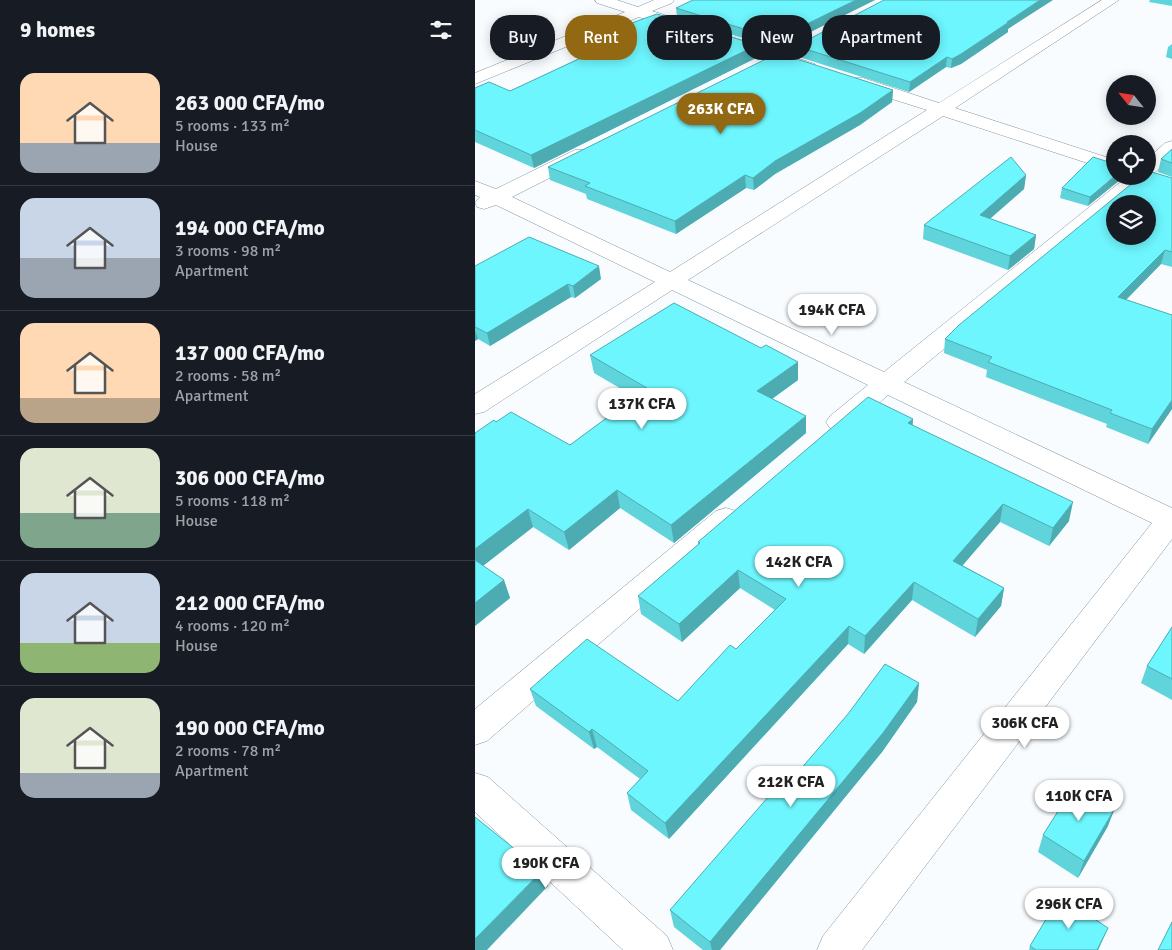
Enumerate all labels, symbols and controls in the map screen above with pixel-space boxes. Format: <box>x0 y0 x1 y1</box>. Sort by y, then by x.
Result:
chip: Buy <box>490 15 555 60</box>
chip: Rent <box>565 15 637 60</box>
chip: Filters <box>647 15 732 60</box>
chip: New <box>742 15 812 60</box>
chip: Apartment <box>822 15 940 60</box>
icon: filters <box>427 16 455 44</box>
text: 9 homes <box>20 17 95 43</box>
north arrow <box>1106 75 1156 125</box>
map controls <box>1106 75 1156 245</box>
text: 263 000 CFA/mo <box>175 90 325 116</box>
pin: 263K CFA <box>669 92 773 135</box>
icon: home <box>60 93 120 153</box>
text: 263K CFA <box>688 99 754 119</box>
text: 5 rooms · 133 m² <box>175 116 290 136</box>
button: locate <box>1106 135 1156 185</box>
text: House <box>175 136 218 156</box>
button: layers <box>1106 195 1156 245</box>
text: 194 000 CFA/mo <box>175 215 325 241</box>
icon: home <box>60 218 120 278</box>
text: 3 rooms · 98 m² <box>175 241 281 261</box>
text: Apartment <box>175 261 248 281</box>
pin: 194K CFA <box>780 294 884 336</box>
text: 194K CFA <box>799 300 865 320</box>
text: 137 000 CFA/mo <box>175 340 325 366</box>
icon: home <box>60 343 120 403</box>
text: 2 rooms · 58 m² <box>175 366 281 386</box>
text: Apartment <box>175 386 248 406</box>
pin: 137K CFA <box>590 388 694 430</box>
text: 137K CFA <box>609 394 675 414</box>
text: 306 000 CFA/mo <box>175 465 325 491</box>
icon: home <box>60 468 120 528</box>
text: 5 rooms · 118 m² <box>175 491 290 511</box>
text: House <box>175 511 218 531</box>
pin: 142K CFA <box>747 546 851 588</box>
text: 142K CFA <box>766 552 832 572</box>
text: 212 000 CFA/mo <box>175 590 325 616</box>
icon: home <box>60 593 120 653</box>
text: 4 rooms · 120 m² <box>175 616 290 636</box>
text: House <box>175 636 218 656</box>
pin: 306K CFA <box>973 706 1077 749</box>
text: 306K CFA <box>992 713 1058 733</box>
text: 190 000 CFA/mo <box>175 715 325 741</box>
icon: home <box>60 718 120 778</box>
text: 2 rooms · 78 m² <box>175 741 281 761</box>
text: Apartment <box>175 761 248 781</box>
pin: 212K CFA <box>739 766 843 808</box>
text: 212K CFA <box>758 772 824 792</box>
pin: 110K CFA <box>1027 780 1131 822</box>
text: 110K CFA <box>1046 786 1112 806</box>
pin: 190K CFA <box>494 846 598 889</box>
text: 190K CFA <box>513 853 579 873</box>
pin: 296K CFA <box>1017 888 1121 930</box>
text: 296K CFA <box>1036 894 1102 914</box>

